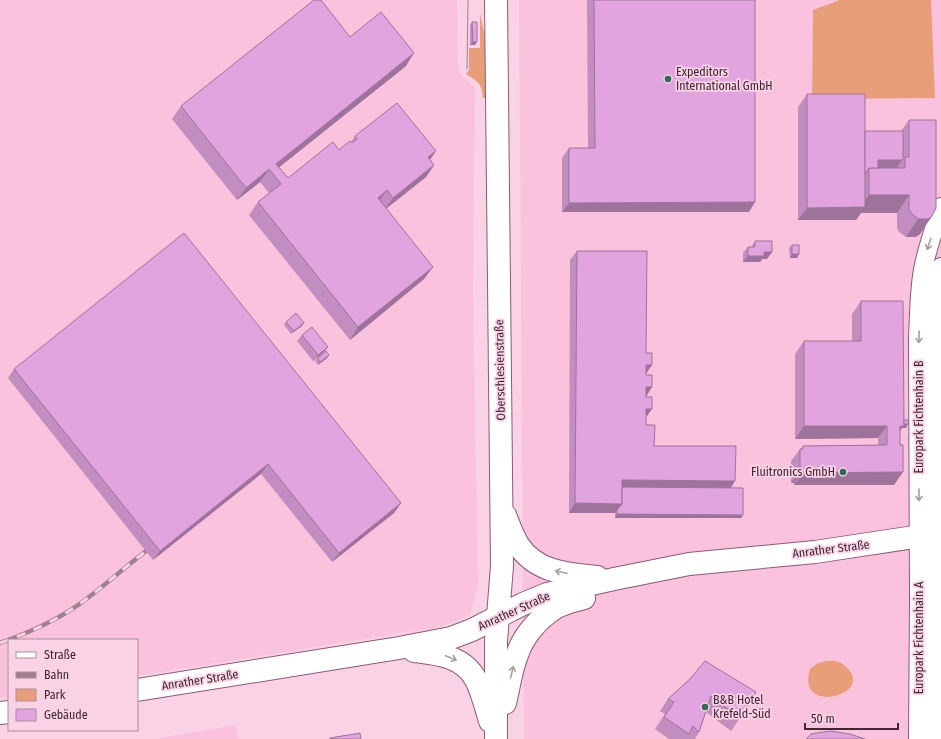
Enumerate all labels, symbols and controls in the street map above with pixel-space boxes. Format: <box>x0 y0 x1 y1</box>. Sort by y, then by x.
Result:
place label: Expeditors International GmbH <box>676 65 773 93</box>
marker: Expeditors International GmbH <box>663 74 673 84</box>
one-way arrow <box>925 238 932 251</box>
street label: Oberschlesienstraße <box>492 319 508 421</box>
one-way arrow <box>915 330 922 343</box>
street label: Europark Fichtenhain B <box>912 360 926 473</box>
place label: Fluitronics GmbH <box>751 465 835 479</box>
marker: Fluitronics GmbH <box>838 467 848 477</box>
one-way arrow <box>915 488 923 501</box>
street label: Anrather Straße <box>792 537 870 561</box>
one-way arrow <box>555 568 568 576</box>
street label: Europark Fichtenhain A <box>912 581 926 694</box>
street label: Anrather Straße <box>476 589 552 633</box>
legend <box>8 639 138 731</box>
text: Straße <box>44 648 76 662</box>
one-way arrow <box>445 655 457 663</box>
one-way arrow <box>509 666 517 679</box>
street label: Anrather Straße <box>161 667 239 693</box>
text: Bahn <box>44 668 69 682</box>
text: Park <box>44 688 66 702</box>
place label: B&B Hotel Krefeld-Süd <box>713 693 771 721</box>
marker: B&B Hotel Krefeld-Süd <box>700 702 710 712</box>
scale bar <box>805 705 898 731</box>
text: Gebäude <box>44 708 88 722</box>
text: 50 m <box>811 712 835 726</box>

